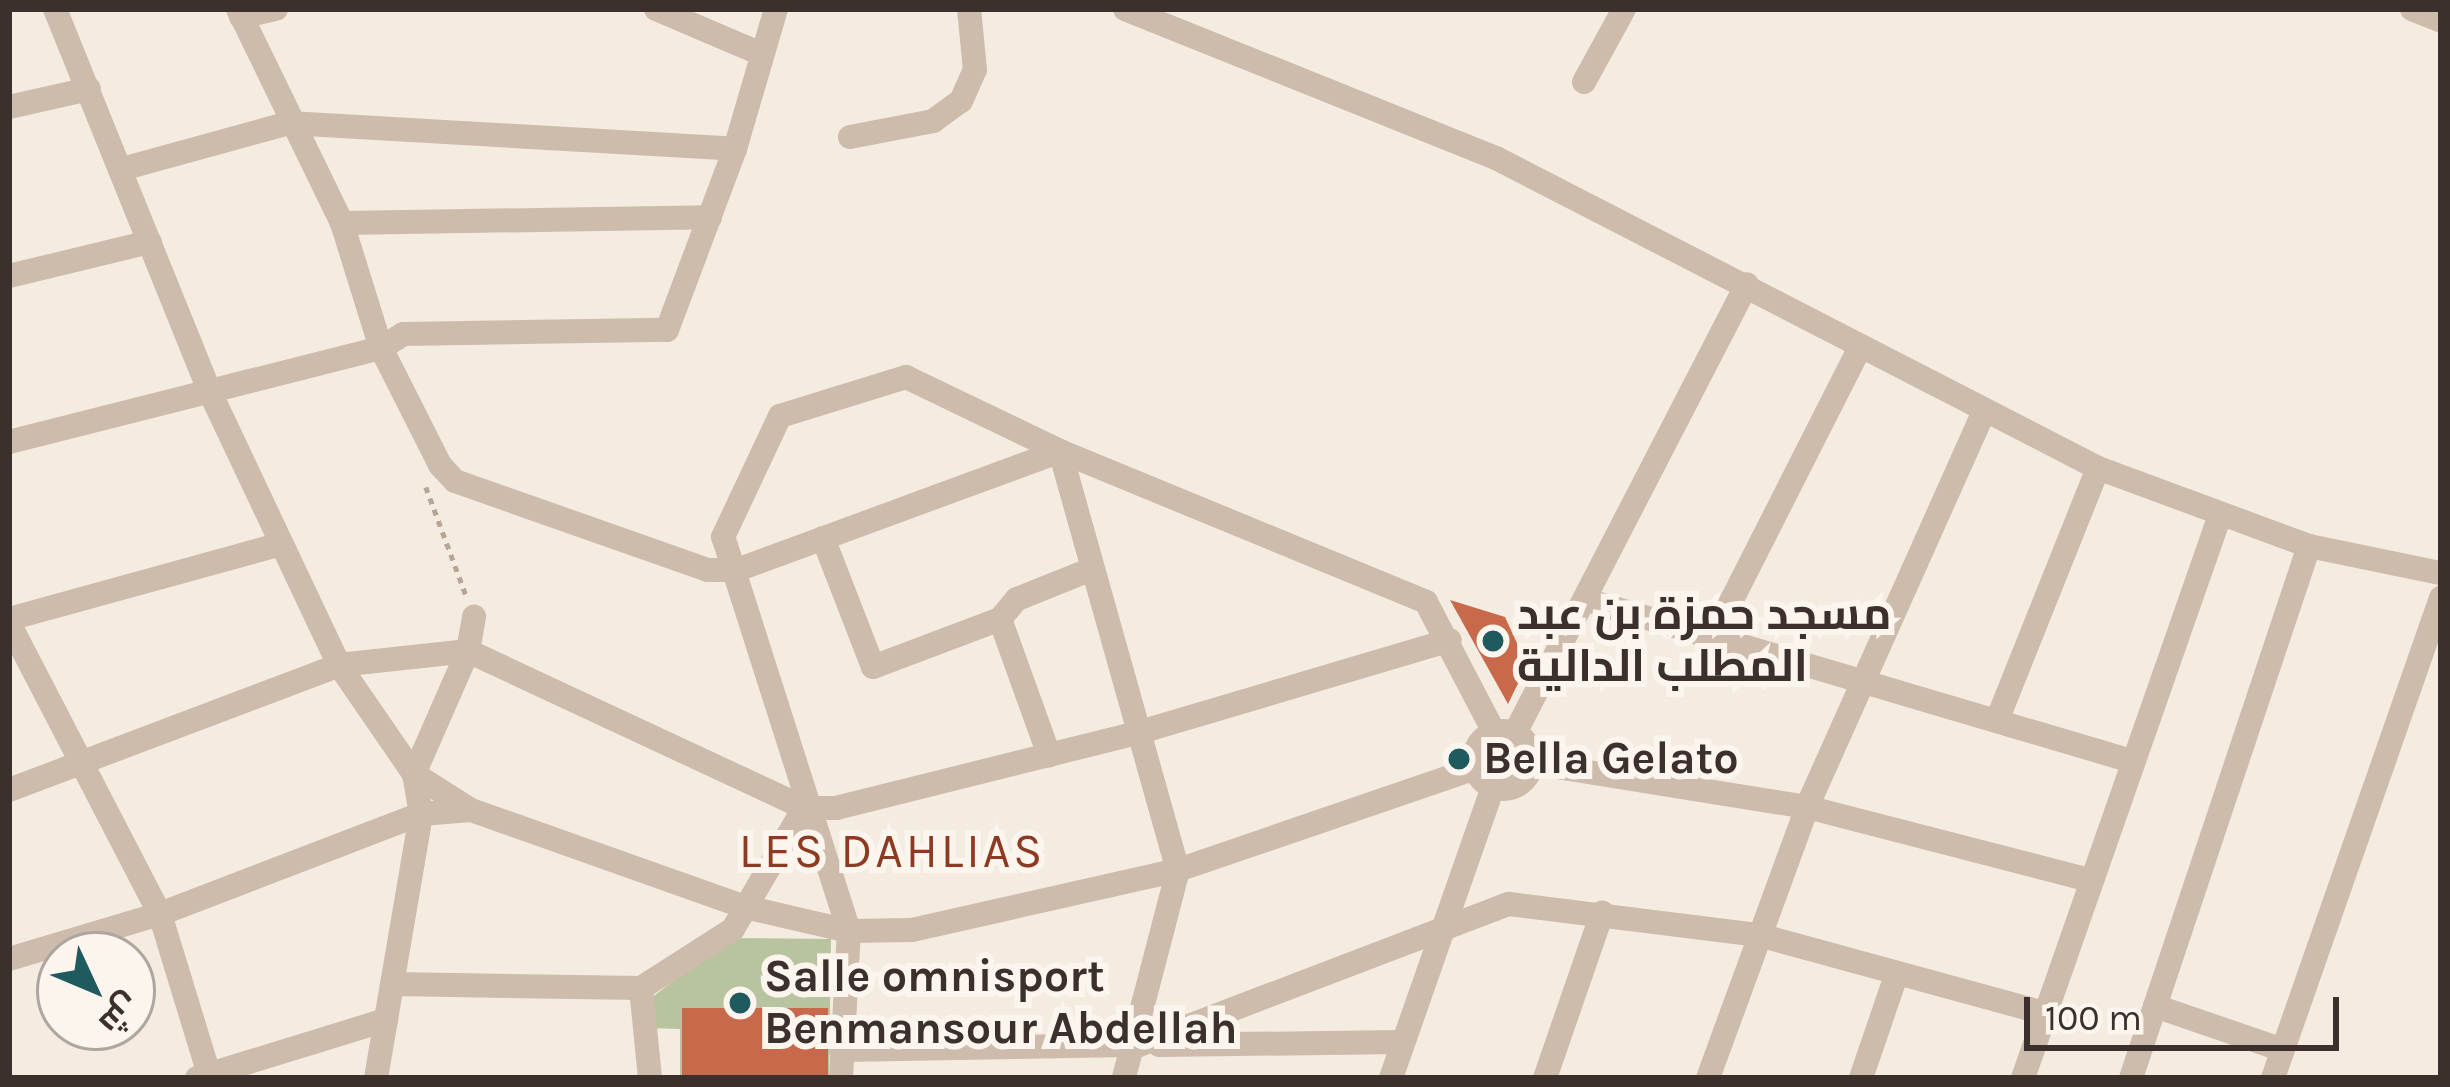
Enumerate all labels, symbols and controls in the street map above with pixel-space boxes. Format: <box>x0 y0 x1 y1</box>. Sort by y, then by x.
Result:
place label: مسجد حمزة بن عبد المطلب الدالية <box>1517 588 1892 694</box>
marker: مسجد حمزة بن عبد المطلب الدالية <box>1480 628 1506 654</box>
place label: Bella Gelato <box>1483 732 1739 786</box>
marker: Bella Gelato <box>1446 746 1472 772</box>
district label: LES DAHLIAS <box>739 823 1045 881</box>
north arrow <box>36 931 156 1051</box>
place label: Salle omnisport Benmansour Abdellah <box>764 950 1238 1056</box>
scale bar <box>2030 973 2345 1047</box>
text: ش <box>91 985 148 1042</box>
marker: Salle omnisport Benmansour Abdellah <box>727 990 753 1016</box>
text: 100 m <box>2045 997 2142 1039</box>

